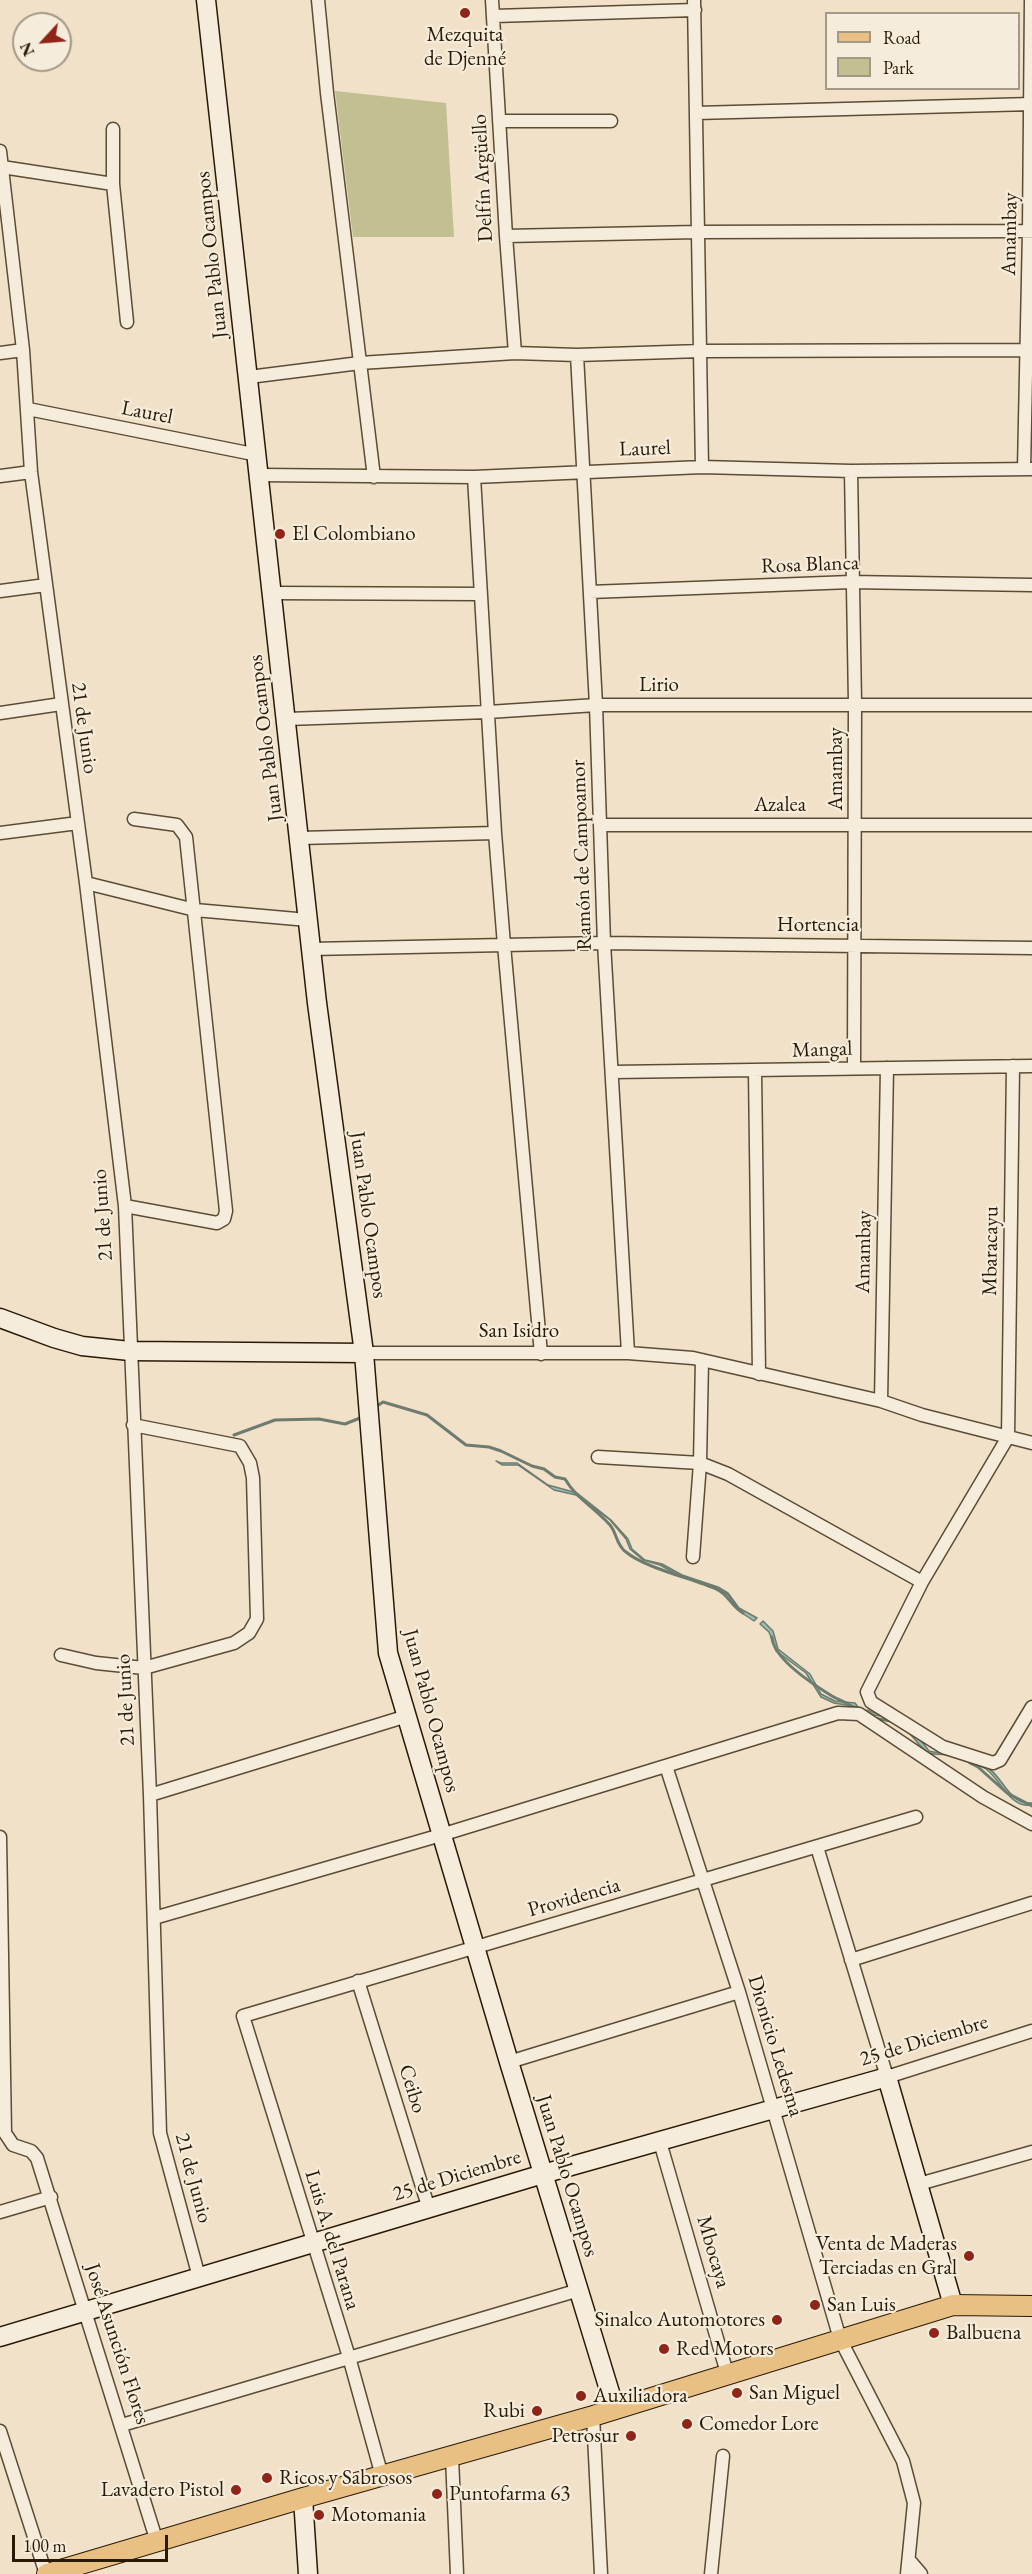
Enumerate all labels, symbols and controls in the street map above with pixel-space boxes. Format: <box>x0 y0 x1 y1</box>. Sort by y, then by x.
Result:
marker: Mezquita de Djenné <box>458 6 472 20</box>
north arrow <box>12 12 72 72</box>
legend <box>825 12 1020 90</box>
place label: Mezquita de Djenné <box>424 22 506 72</box>
text: Road <box>883 26 921 49</box>
text: N <box>15 39 39 60</box>
text: Park <box>883 56 914 79</box>
street label: Delfín Argüello <box>467 113 499 243</box>
street label: Juan Pablo Ocampos <box>191 170 233 340</box>
street label: Amambay <box>997 192 1023 276</box>
street label: Laurel <box>119 396 175 430</box>
street label: Laurel <box>619 436 671 462</box>
place label: El Colombiano <box>292 521 416 547</box>
marker: El Colombiano <box>273 527 287 541</box>
street label: Rosa Blanca <box>761 551 859 579</box>
street label: Juan Pablo Ocampos <box>243 653 289 823</box>
street label: Lirio <box>639 672 679 698</box>
street label: 21 de Junio <box>65 681 103 775</box>
street label: Amambay <box>823 727 849 811</box>
street label: Ramón de Campoamor <box>566 759 598 951</box>
street label: Azalea <box>754 792 806 818</box>
street label: Hortencia <box>777 912 859 938</box>
street label: Mangal <box>791 1036 853 1064</box>
street label: Juan Pablo Ocampos <box>344 1130 392 1300</box>
street label: 21 de Junio <box>87 1168 119 1262</box>
street label: Mbaracayu <box>978 1206 1004 1296</box>
street label: Amambay <box>851 1210 877 1294</box>
street label: San Isidro <box>479 1318 559 1344</box>
street label: Juan Pablo Ocampos <box>397 1627 465 1795</box>
street label: 21 de Junio <box>111 1653 141 1747</box>
street label: Providencia <box>525 1873 623 1923</box>
street label: Dionicio Ledesma <box>742 1972 808 2120</box>
street label: 25 de Diciembre <box>857 2010 991 2072</box>
street label: Ceibo <box>393 2062 431 2116</box>
street label: Juan Pablo Ocampos <box>530 2092 604 2260</box>
street label: 21 de Junio <box>169 2130 217 2226</box>
street label: 25 de Diciembre <box>390 2145 524 2207</box>
street label: Luis A. del Parana <box>299 2167 365 2313</box>
street label: Mbocaya <box>691 2213 735 2291</box>
place label: Venta de Maderas Terciadas en Gral <box>816 2231 957 2281</box>
marker: Venta de Maderas Terciadas en Gral <box>962 2249 976 2263</box>
street label: José Asunción Flores <box>79 2260 155 2428</box>
place label: San Luis <box>827 2292 896 2318</box>
marker: San Luis <box>808 2298 822 2312</box>
place label: Sinalco Automotores <box>595 2307 765 2333</box>
marker: Sinalco Automotores <box>770 2313 784 2327</box>
place label: Balbuena <box>946 2320 1021 2346</box>
marker: Balbuena <box>927 2326 941 2340</box>
place label: Red Motors <box>676 2336 773 2362</box>
marker: Red Motors <box>657 2342 671 2356</box>
place label: San Miguel <box>749 2380 840 2406</box>
place label: Auxiliadora <box>593 2383 688 2409</box>
marker: San Miguel <box>730 2386 744 2400</box>
marker: Auxiliadora <box>574 2389 588 2403</box>
place label: Rubi <box>483 2398 525 2424</box>
marker: Rubi <box>530 2404 544 2418</box>
place label: Comedor Lore <box>699 2411 819 2437</box>
marker: Comedor Lore <box>680 2417 694 2431</box>
place label: Petrosur <box>551 2423 619 2449</box>
marker: Petrosur <box>624 2429 638 2443</box>
place label: Ricos y Sabrosos <box>279 2465 412 2491</box>
marker: Ricos y Sabrosos <box>260 2471 274 2485</box>
place label: Lavadero Pistol <box>101 2477 224 2503</box>
place label: Puntofarma 63 <box>449 2481 570 2507</box>
marker: Lavadero Pistol <box>229 2483 243 2497</box>
marker: Puntofarma 63 <box>430 2487 444 2501</box>
place label: Motomania <box>331 2502 426 2528</box>
marker: Motomania <box>312 2508 326 2522</box>
scale bar <box>15 2523 171 2561</box>
text: 100 m <box>23 2534 67 2557</box>

